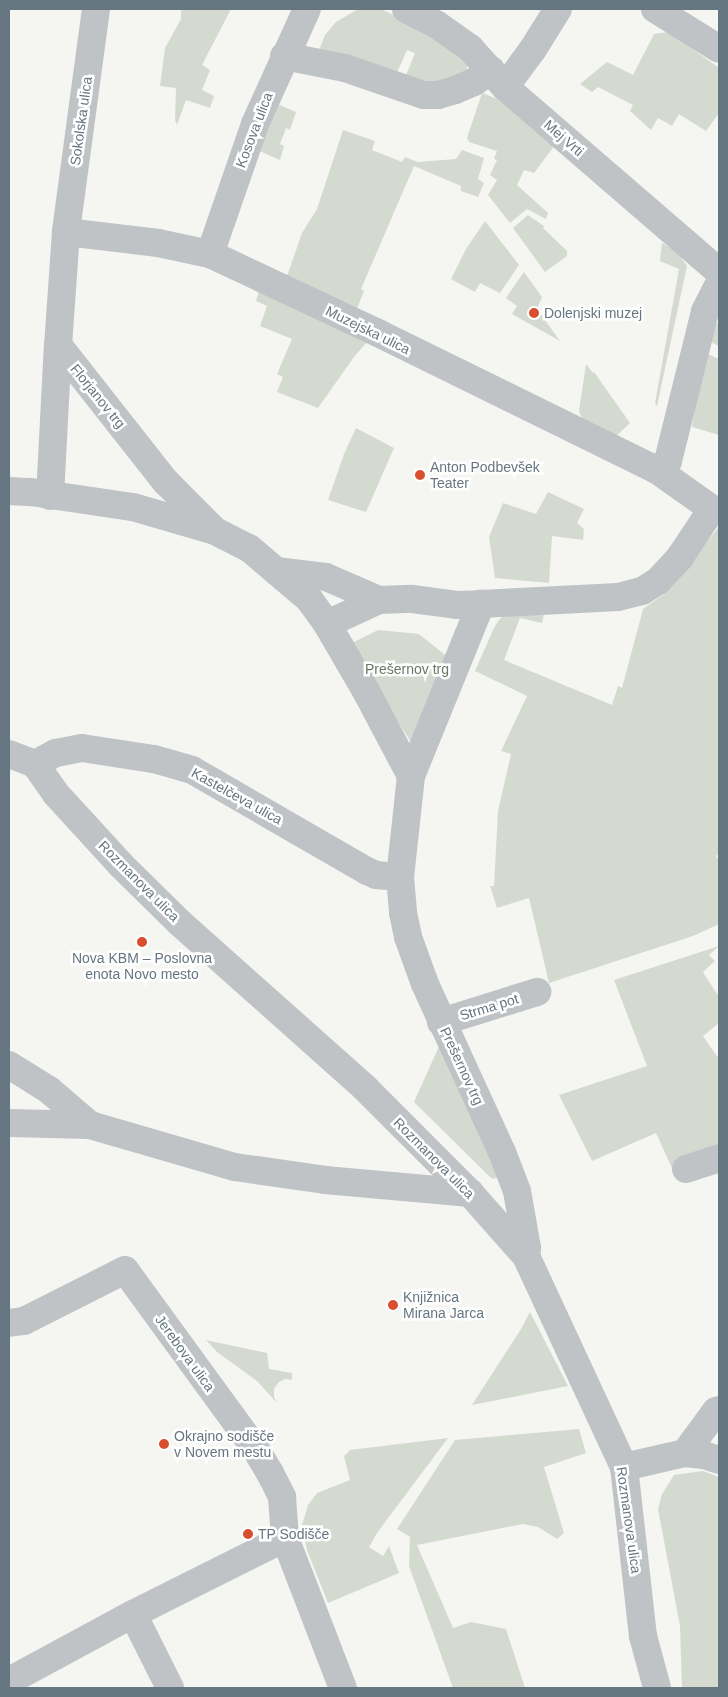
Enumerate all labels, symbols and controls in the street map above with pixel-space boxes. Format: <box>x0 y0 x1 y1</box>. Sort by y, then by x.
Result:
street label: Sokolska ulica <box>66 76 96 166</box>
street label: Kosova ulica <box>232 90 276 170</box>
street label: Mej Vrti <box>541 116 587 160</box>
street label: Muzejska ulica <box>323 302 413 358</box>
place label: Dolenjski muzej <box>544 305 642 321</box>
marker: Dolenjski muzej <box>528 307 540 319</box>
street label: Florjanov trg <box>67 360 129 432</box>
place label: Anton Podbevšek Teater <box>430 459 540 492</box>
marker: Anton Podbevšek Teater <box>414 469 426 481</box>
park label: Prešernov trg <box>365 661 449 677</box>
street label: Kastelčeva ulica <box>189 764 285 828</box>
street label: Rozmanova ulica <box>95 837 183 925</box>
marker: Nova KBM – Poslovna enota Novo mesto <box>136 936 148 948</box>
place label: Nova KBM – Poslovna enota Novo mesto <box>72 950 212 982</box>
street label: Strma pot <box>458 990 520 1024</box>
street label: Prešernov trg <box>437 1024 487 1108</box>
street label: Rozmanova ulica <box>390 1114 478 1202</box>
place label: Knjižnica Mirana Jarca <box>403 1289 484 1321</box>
marker: Knjižnica Mirana Jarca <box>387 1299 399 1311</box>
street label: Jerebova ulica <box>152 1312 218 1394</box>
place label: Okrajno sodišče v Novem mestu <box>174 1428 274 1460</box>
marker: Okrajno sodišče v Novem mestu <box>158 1438 170 1450</box>
street label: Rozmanova ulica <box>613 1466 645 1574</box>
place label: TP Sodišče <box>258 1526 330 1542</box>
marker: TP Sodišče <box>242 1528 254 1540</box>

